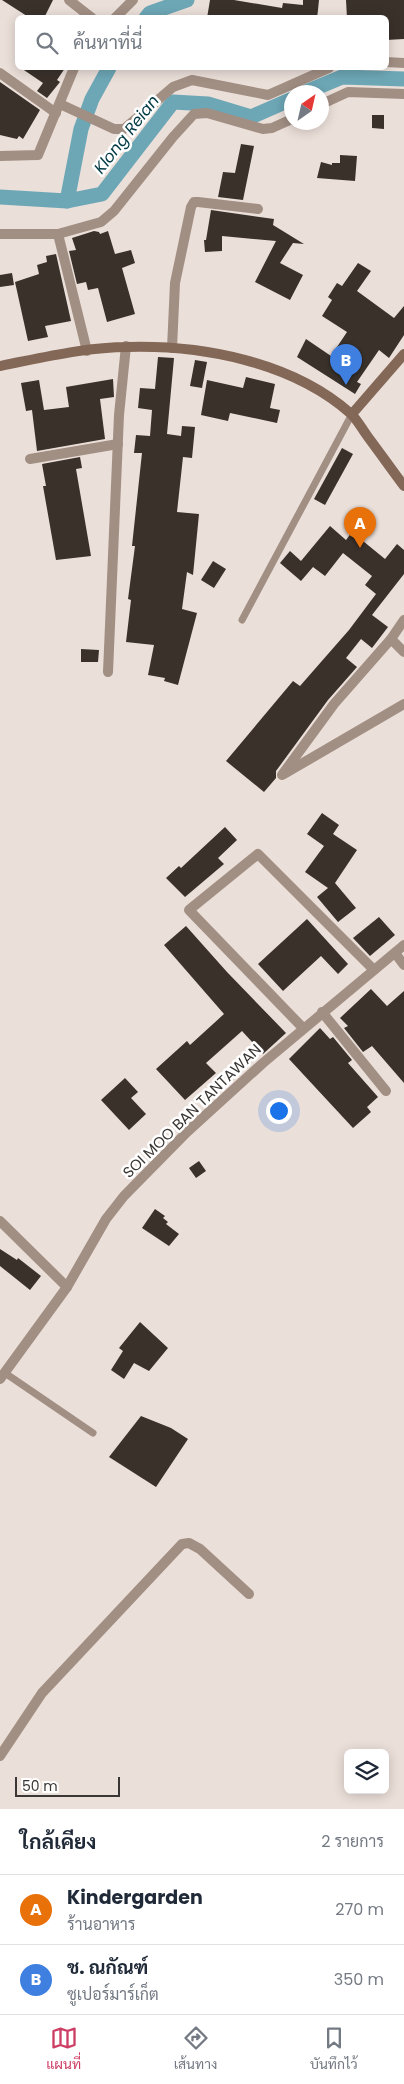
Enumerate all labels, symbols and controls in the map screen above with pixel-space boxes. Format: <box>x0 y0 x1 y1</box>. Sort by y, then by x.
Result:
search box <box>15 15 389 70</box>
icon: search <box>33 29 61 57</box>
text: ค้นหาที่นี่ <box>73 29 142 56</box>
north arrow <box>284 85 329 130</box>
water label: Klong Reian <box>88 90 164 179</box>
pin: B <box>330 344 362 385</box>
pin: A <box>344 507 376 548</box>
street label: SOI MOO BAN TANTAWAN <box>118 1039 265 1182</box>
your location <box>266 1098 292 1124</box>
map controls <box>344 1749 389 1794</box>
button: layers <box>344 1749 389 1794</box>
scale bar <box>15 1774 120 1797</box>
text: 50 m <box>22 1776 58 1796</box>
text: ใกล้เคียง <box>20 1827 96 1856</box>
text: 2 รายการ <box>321 1830 384 1853</box>
text: Kindergarden <box>67 1884 203 1911</box>
text: A <box>30 1898 42 1921</box>
text: 270 m <box>335 1898 384 1921</box>
text: ร้านอาหาร <box>67 1913 136 1936</box>
text: ช. ณกัณฑ์ <box>67 1954 148 1981</box>
text: B <box>31 1968 41 1991</box>
text: 350 m <box>334 1968 384 1991</box>
text: ซูเปอร์มาร์เก็ต <box>67 1983 159 2006</box>
tab: แผนที่ <box>46 2024 81 2075</box>
tab: เส้นทาง <box>174 2024 217 2075</box>
tab: บันทึกไว้ <box>310 2024 358 2075</box>

